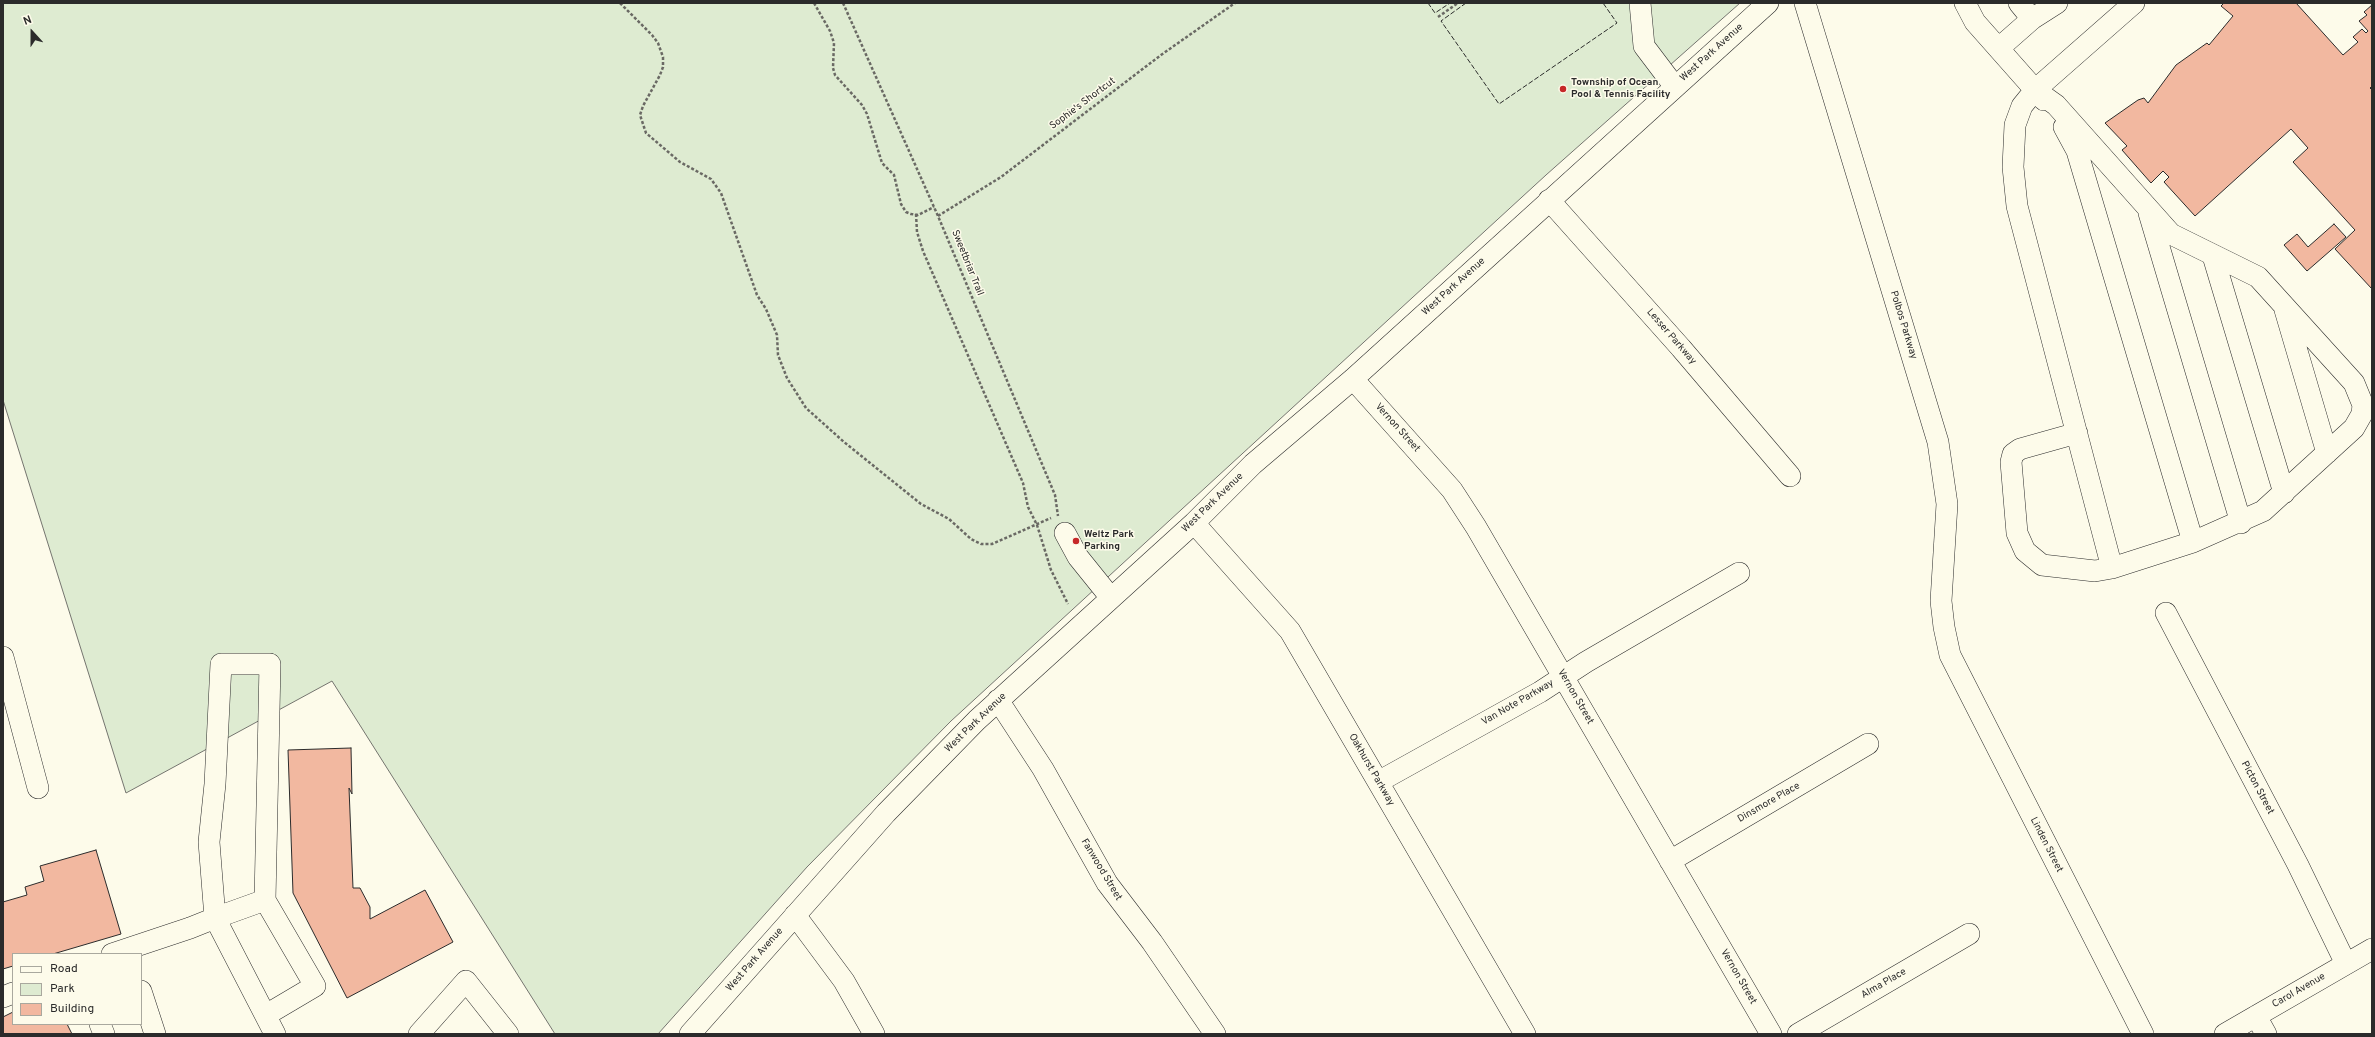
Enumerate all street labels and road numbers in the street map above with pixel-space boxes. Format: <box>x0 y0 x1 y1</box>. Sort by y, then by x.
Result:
street label: West Park Avenue <box>1678 22 1746 84</box>
street label: Sophie's Shortcut <box>1048 75 1118 133</box>
street label: Sweetbriar Trail <box>948 228 986 298</box>
street label: West Park Avenue <box>1420 256 1488 318</box>
street label: Polbos Parkway <box>1887 289 1919 361</box>
street label: Lesser Parkway <box>1644 307 1698 367</box>
street label: Vernon Street <box>1372 401 1422 455</box>
street label: West Park Avenue <box>1180 471 1246 535</box>
street label: Vernon Street <box>1554 667 1596 727</box>
street label: Van Note Parkway <box>1480 677 1556 729</box>
street label: West Park Avenue <box>943 691 1009 755</box>
street label: Oakhurst Parkway <box>1345 732 1397 808</box>
street label: Picton Street <box>2238 759 2276 817</box>
street label: Dinsmore Place <box>1736 780 1802 826</box>
street label: Linden Street <box>2027 815 2065 875</box>
street label: Fanwood Street <box>1078 837 1124 903</box>
street label: West Park Avenue <box>724 926 786 994</box>
street label: Vernon Street <box>1717 947 1759 1007</box>
street label: Alma Place <box>1859 966 1909 1002</box>
street label: Carol Avenue <box>2270 971 2328 1011</box>

